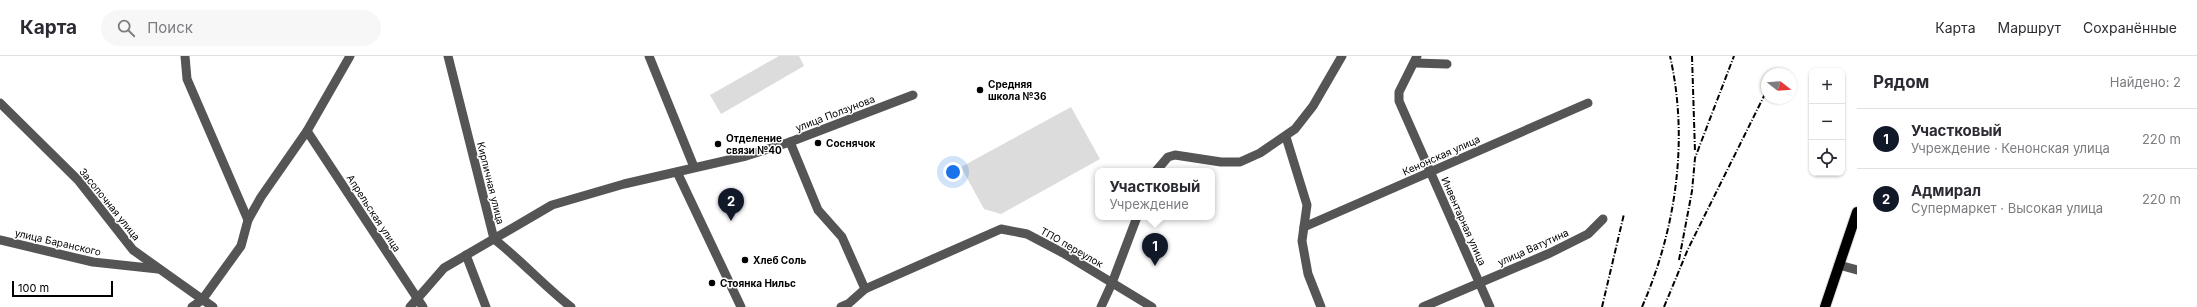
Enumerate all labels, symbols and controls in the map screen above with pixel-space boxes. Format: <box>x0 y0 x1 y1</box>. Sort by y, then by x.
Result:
search box <box>101 10 381 46</box>
text: Карта <box>20 16 77 39</box>
icon: search <box>115 17 137 39</box>
text: Поиск <box>147 18 193 37</box>
text: Карта <box>1935 19 1976 36</box>
text: Маршрут <box>1998 19 2061 36</box>
text: Сохранённые <box>2083 19 2177 36</box>
north arrow <box>1761 68 1797 104</box>
map controls <box>1809 68 1845 176</box>
button: + <box>1809 68 1845 104</box>
text: Рядом <box>1873 72 1929 92</box>
text: Найдено: 2 <box>2110 74 2181 90</box>
place label: Средняя школа №36 <box>988 78 1047 102</box>
marker: Средняя школа №36 <box>975 85 985 95</box>
street label: улица Ползунова <box>794 92 876 134</box>
button: − <box>1809 104 1845 140</box>
text: Участковый <box>1911 121 2002 140</box>
text: 1 <box>1883 131 1889 147</box>
text: 220 m <box>2142 131 2181 147</box>
place label: Отделение связи №40 <box>726 132 782 156</box>
street label: Кенонская улица <box>1400 133 1482 177</box>
place label: Соснячок <box>826 137 876 149</box>
marker: Соснячок <box>813 138 823 148</box>
marker: Отделение связи №40 <box>713 139 723 149</box>
street label: Кирпичная улица <box>475 140 507 226</box>
button: locate <box>1809 140 1845 176</box>
text: Учреждение · Кенонская улица <box>1911 140 2110 156</box>
your location <box>943 162 963 182</box>
street label: Засопочная улица <box>77 165 143 243</box>
popup <box>1095 168 1215 220</box>
street label: Апрельская улица <box>345 172 403 254</box>
street label: Инвентарная улица <box>1439 175 1489 267</box>
text: Участковый <box>1110 177 1200 196</box>
text: Адмирал <box>1911 181 1981 200</box>
pin: 2 <box>718 188 744 221</box>
text: 2 <box>1882 191 1890 207</box>
text: 220 m <box>2142 191 2181 207</box>
text: Учреждение <box>1110 196 1189 212</box>
text: Супермаркет · Высокая улица <box>1911 200 2103 216</box>
street label: ТПО переулок <box>1039 224 1106 270</box>
street label: улица Баранского <box>14 226 102 258</box>
street label: улица Ватутина <box>1496 226 1570 268</box>
pin: 1 <box>1142 233 1168 266</box>
place label: Хлеб Соль <box>753 254 806 266</box>
marker: Хлеб Соль <box>740 255 750 265</box>
place label: Стоянка Нильс <box>720 277 796 289</box>
marker: Стоянка Нильс <box>707 278 717 288</box>
scale bar <box>12 279 113 298</box>
text: 100 m <box>18 281 49 295</box>

